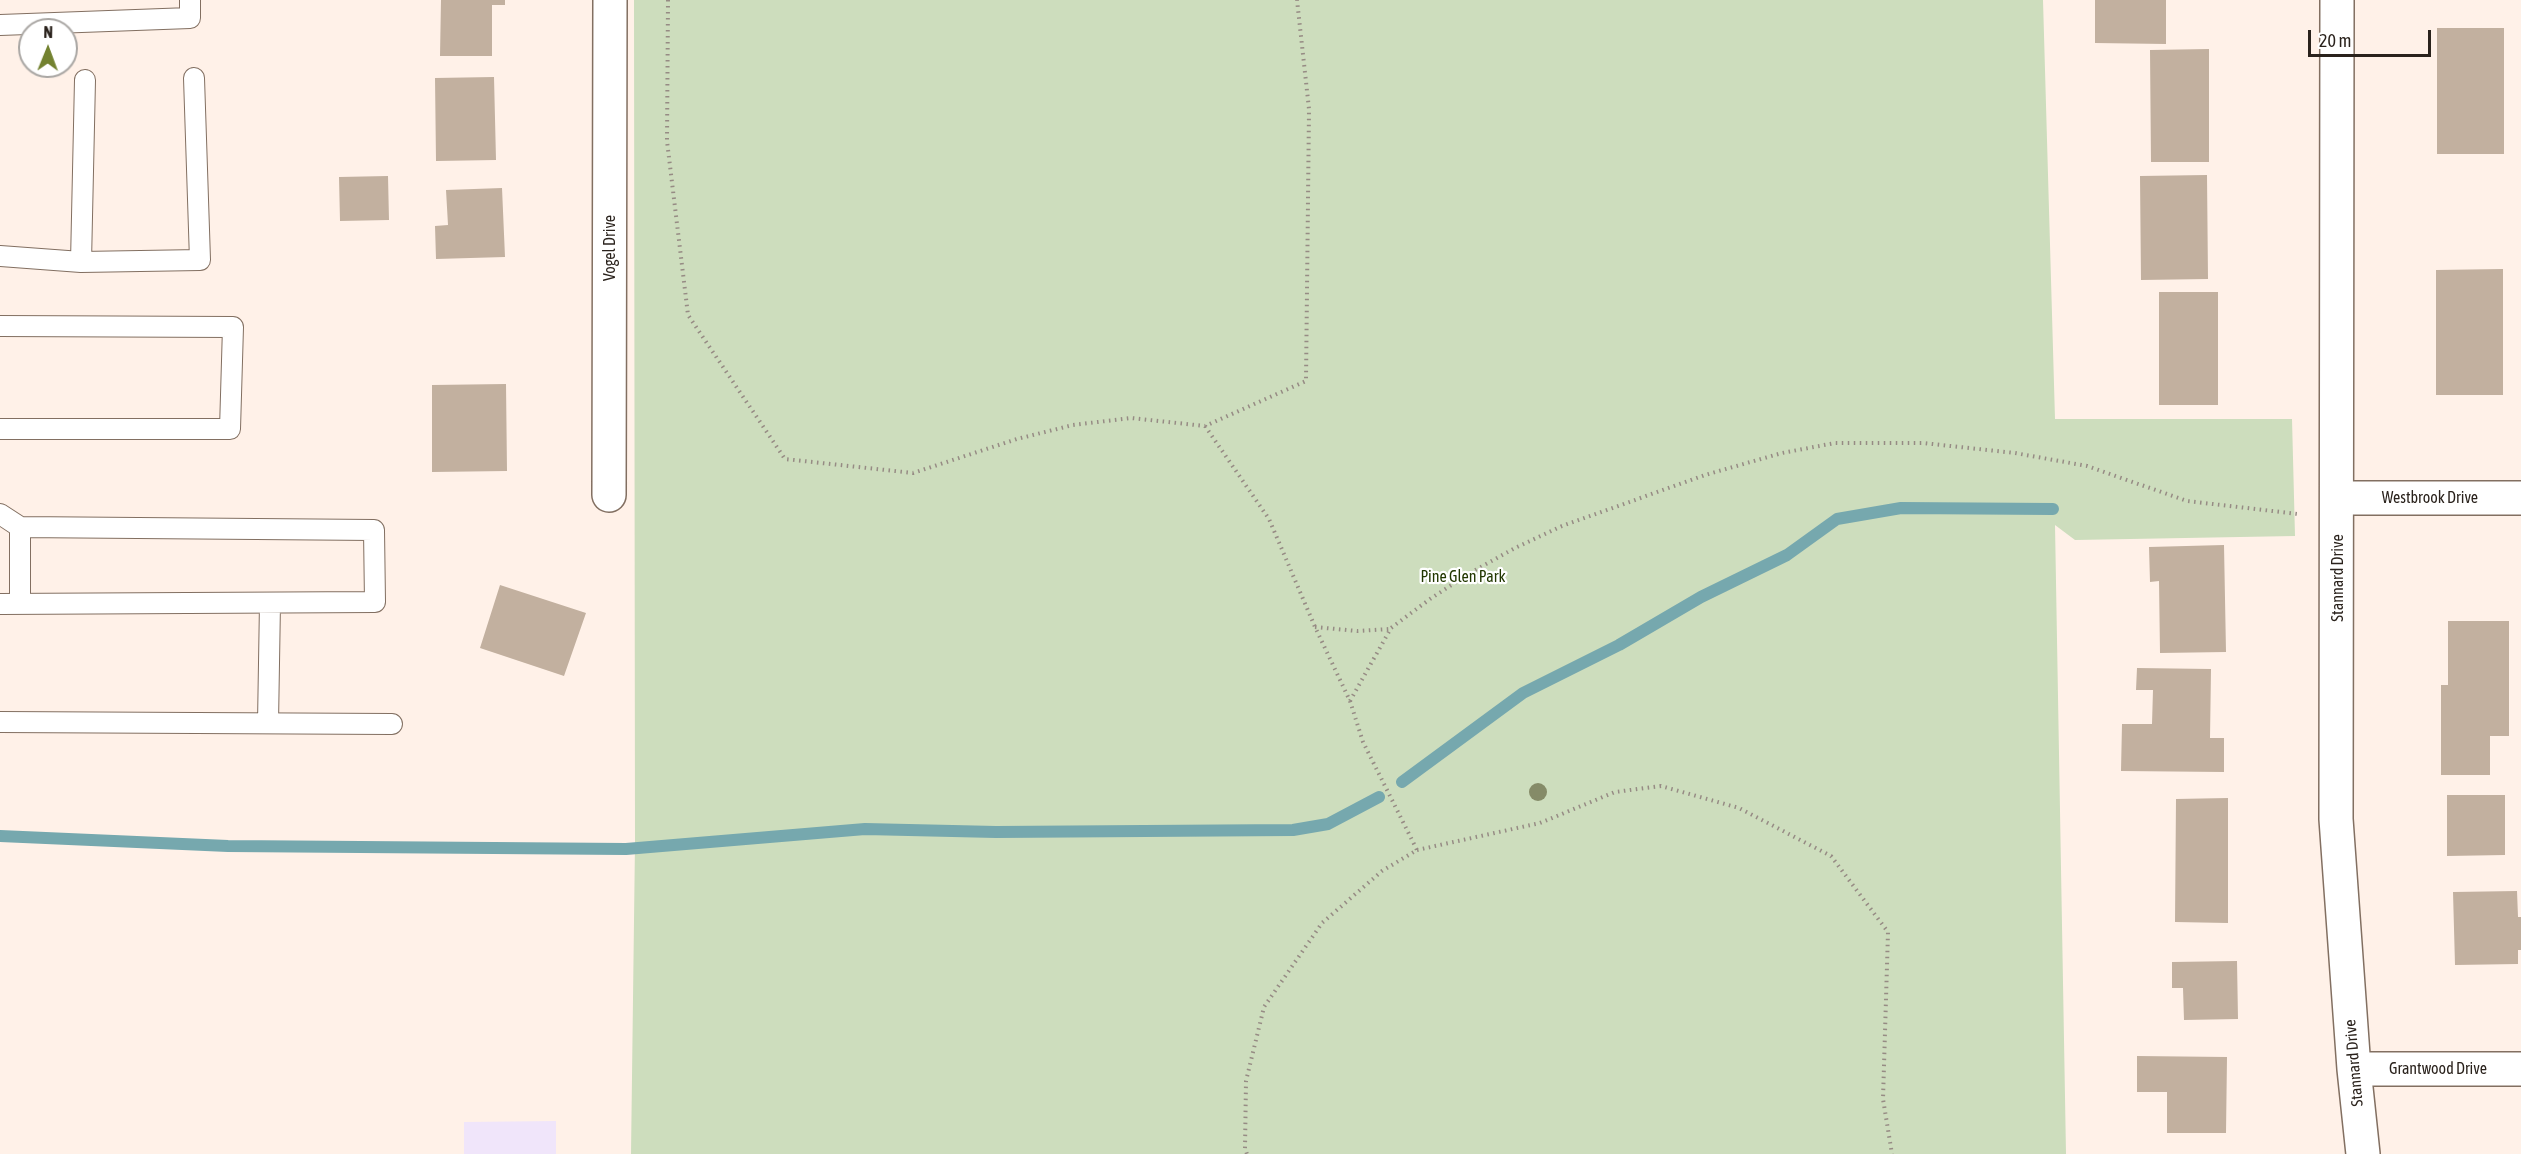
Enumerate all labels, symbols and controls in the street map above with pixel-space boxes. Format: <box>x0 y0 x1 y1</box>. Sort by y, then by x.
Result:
north arrow <box>18 18 78 78</box>
scale bar <box>2311 18 2434 56</box>
text: N <box>43 23 53 41</box>
text: 20 m <box>2319 30 2351 51</box>
street label: Vogel Drive <box>600 215 620 281</box>
street label: Westbrook Drive <box>2382 488 2478 508</box>
street label: Stannard Drive <box>2328 534 2348 622</box>
park label: Pine Glen Park <box>1421 567 1505 587</box>
street label: Stannard Drive <box>2341 1019 2367 1107</box>
street label: Grantwood Drive <box>2389 1059 2487 1079</box>

